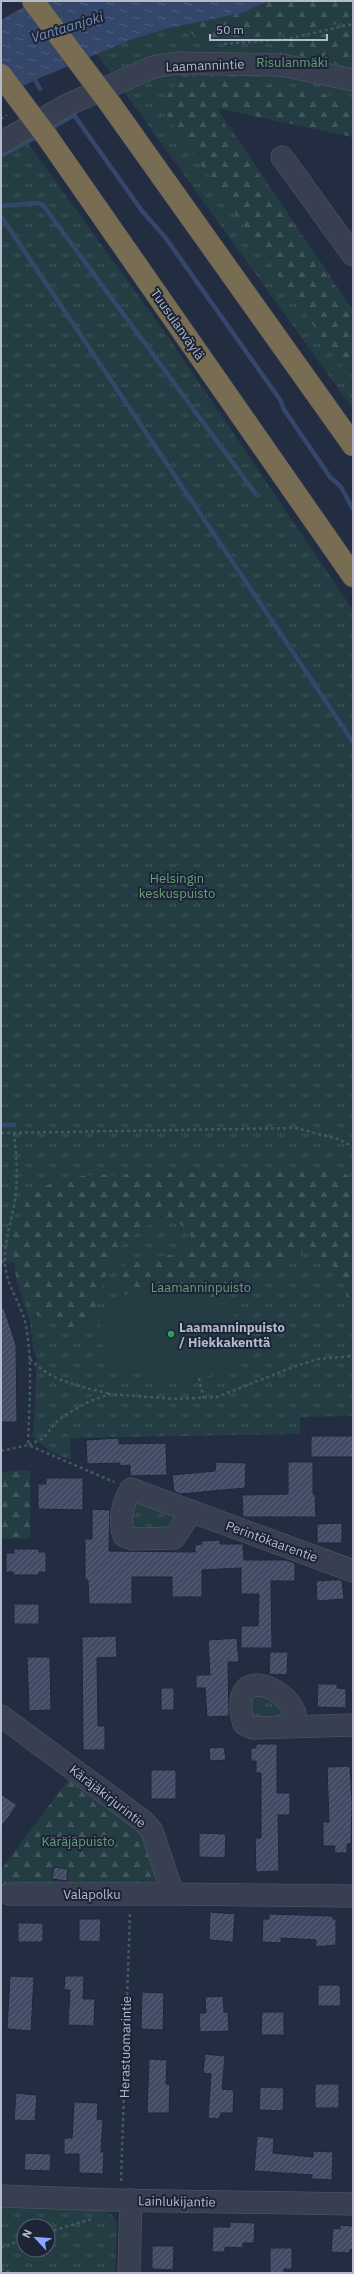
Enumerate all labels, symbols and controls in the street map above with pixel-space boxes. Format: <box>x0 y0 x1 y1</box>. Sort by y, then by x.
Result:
water label: Vantaanjoki <box>29 7 106 47</box>
scale bar <box>210 16 327 42</box>
text: 50 m <box>216 22 244 37</box>
park label: Risulanmäki <box>256 54 328 71</box>
street label: Laamannintie <box>165 56 245 75</box>
street label: Tuusulanväylä <box>147 285 208 363</box>
park label: Helsingin keskuspuisto <box>139 870 215 902</box>
park label: Laamanninpuisto <box>151 1279 251 1296</box>
place label: Laamanninpuisto / Hiekkakenttä <box>179 1319 285 1351</box>
marker: Laamanninpuisto / Hiekkakenttä <box>166 1329 176 1339</box>
street label: Perintökaarentie <box>223 1517 320 1566</box>
street label: Käräjäkirjurintie <box>66 1761 149 1832</box>
park label: Käräjäpuisto <box>41 1833 115 1850</box>
street label: Valapolku <box>63 1886 121 1903</box>
street label: Herastuomarintie <box>116 1996 135 2098</box>
street label: Lainlukijantie <box>138 2192 216 2211</box>
north arrow <box>16 2218 56 2258</box>
text: N <box>19 2227 35 2240</box>

